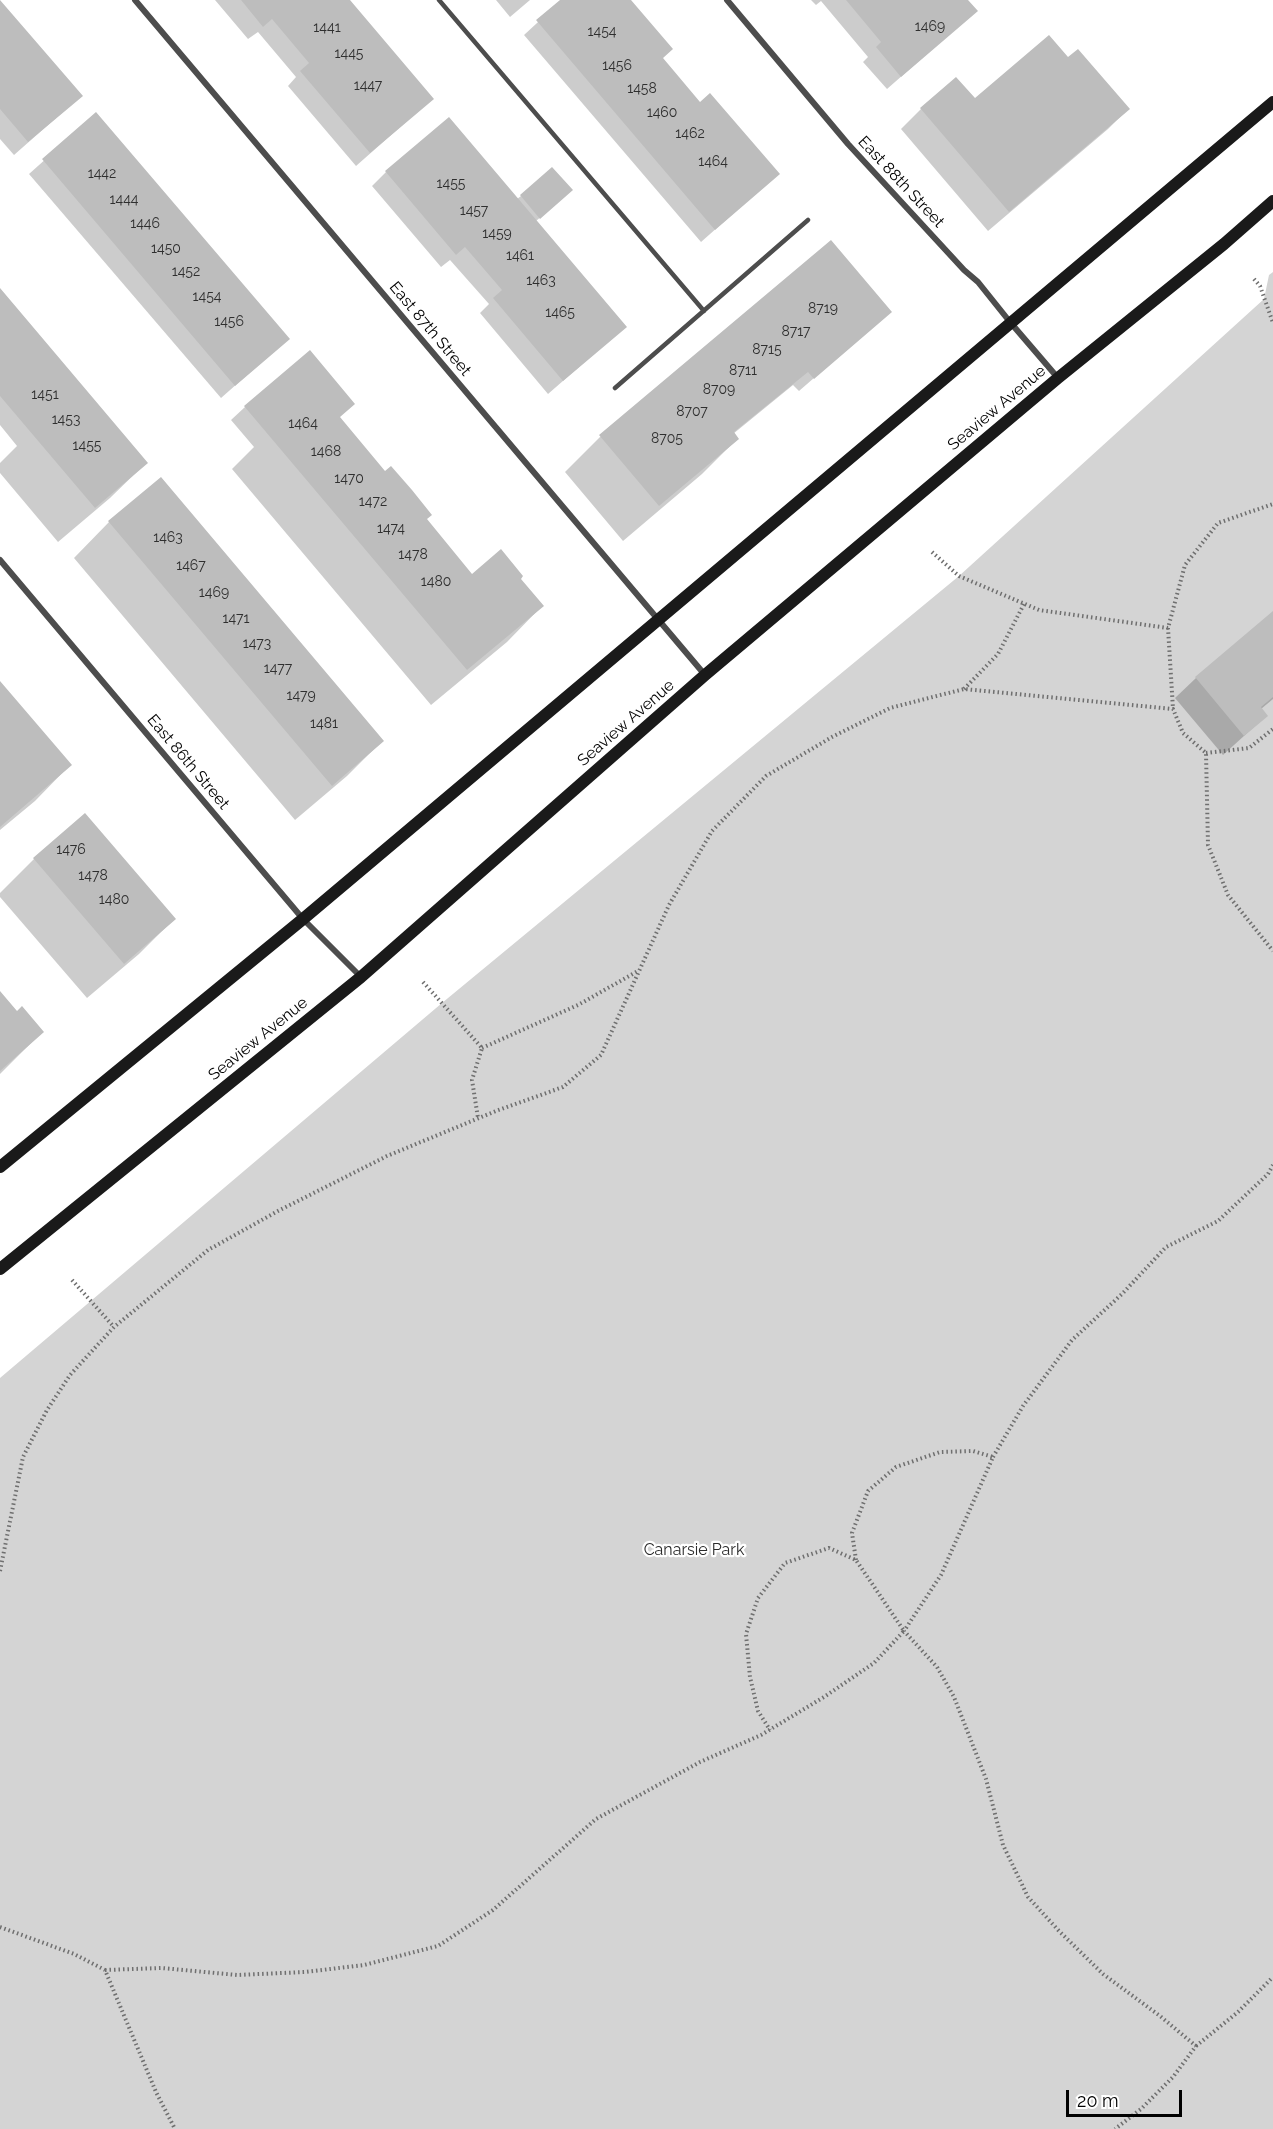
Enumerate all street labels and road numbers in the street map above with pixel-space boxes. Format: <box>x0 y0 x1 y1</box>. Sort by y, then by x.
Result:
street label: East 88th Street <box>854 132 948 232</box>
street label: East 87th Street <box>385 278 475 380</box>
street label: Seaview Avenue <box>944 361 1050 455</box>
street label: Seaview Avenue <box>574 676 678 770</box>
street label: East 86th Street <box>143 711 233 813</box>
street label: Seaview Avenue <box>205 993 311 1085</box>

